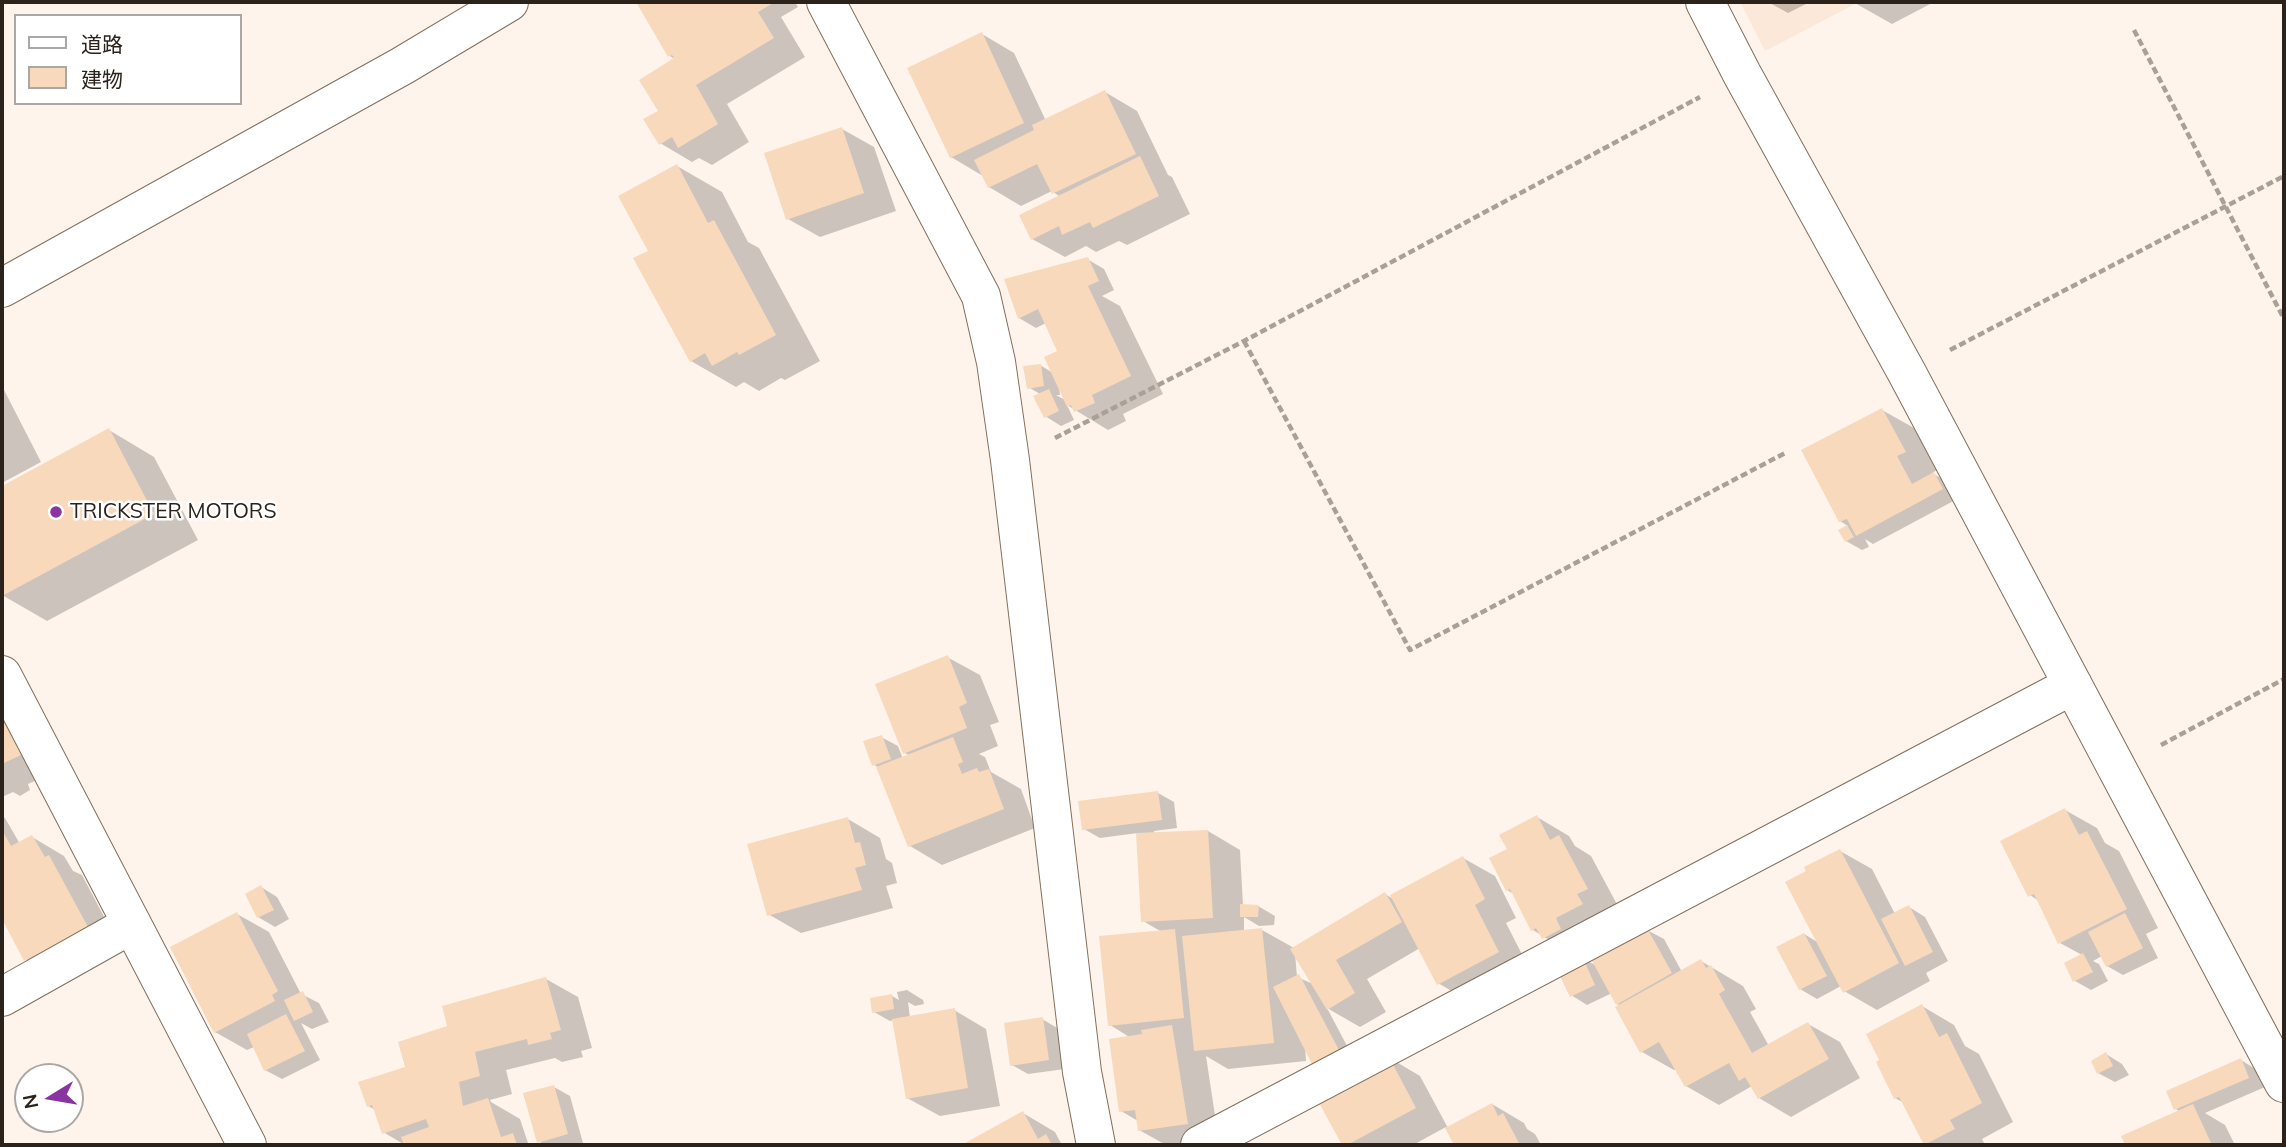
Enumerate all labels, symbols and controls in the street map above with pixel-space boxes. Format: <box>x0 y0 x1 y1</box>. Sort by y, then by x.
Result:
legend <box>14 14 242 105</box>
text: 道路 <box>81 31 123 57</box>
text: 建物 <box>81 66 123 92</box>
place label: TRICKSTER MOTORS <box>70 499 276 525</box>
marker: TRICKSTER MOTORS <box>48 504 64 520</box>
north arrow <box>14 1063 84 1133</box>
text: N <box>17 1092 44 1111</box>

